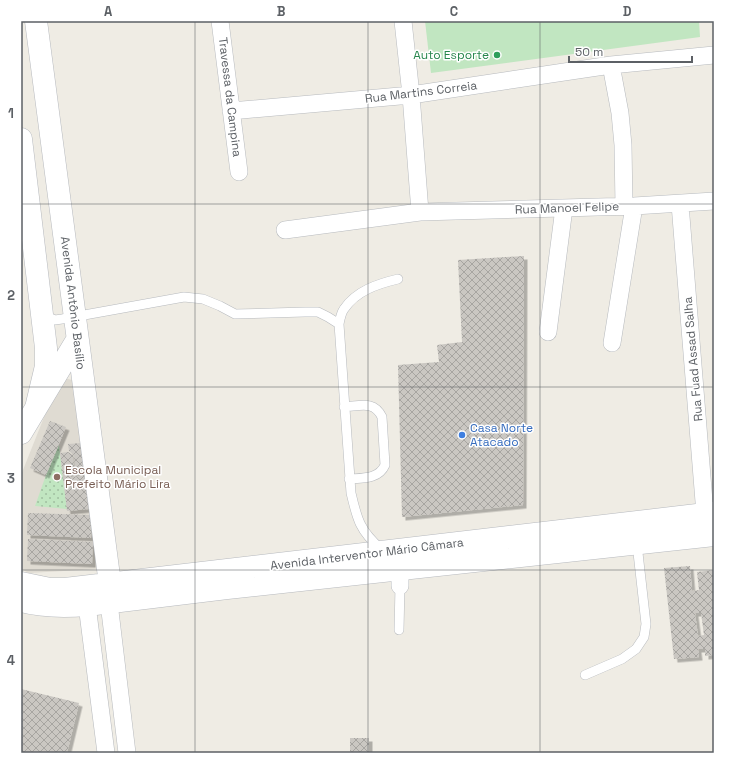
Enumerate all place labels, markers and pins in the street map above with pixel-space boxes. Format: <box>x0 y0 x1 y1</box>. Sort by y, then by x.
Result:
place label: Auto Esporte <box>413 47 489 63</box>
marker: Auto Esporte <box>492 50 502 60</box>
place label: Casa Norte Atacado <box>470 420 533 450</box>
marker: Casa Norte Atacado <box>457 430 467 440</box>
place label: Escola Municipal Prefeito Mário Lira <box>65 462 170 492</box>
marker: Escola Municipal Prefeito Mário Lira <box>52 472 62 482</box>

